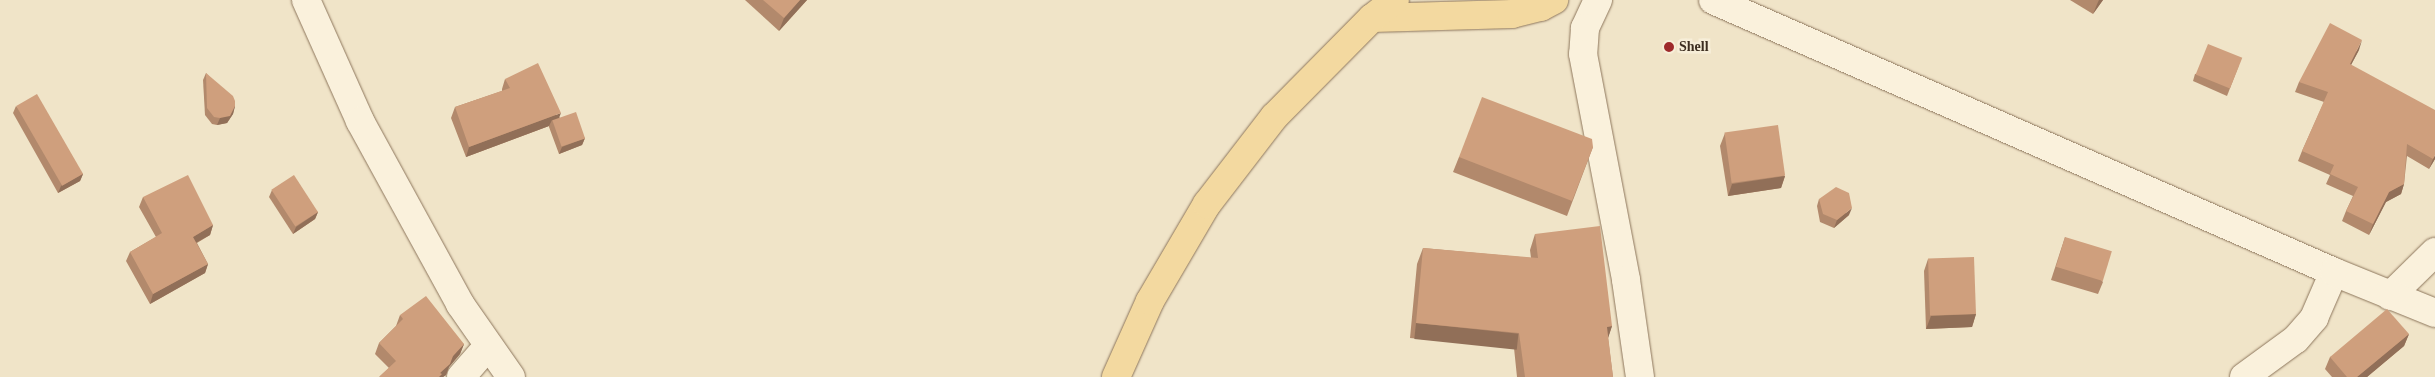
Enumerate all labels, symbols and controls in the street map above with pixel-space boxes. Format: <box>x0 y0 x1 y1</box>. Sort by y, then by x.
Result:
place label: Shell <box>1679 39 1709 55</box>
marker: Shell <box>1663 41 1675 53</box>

